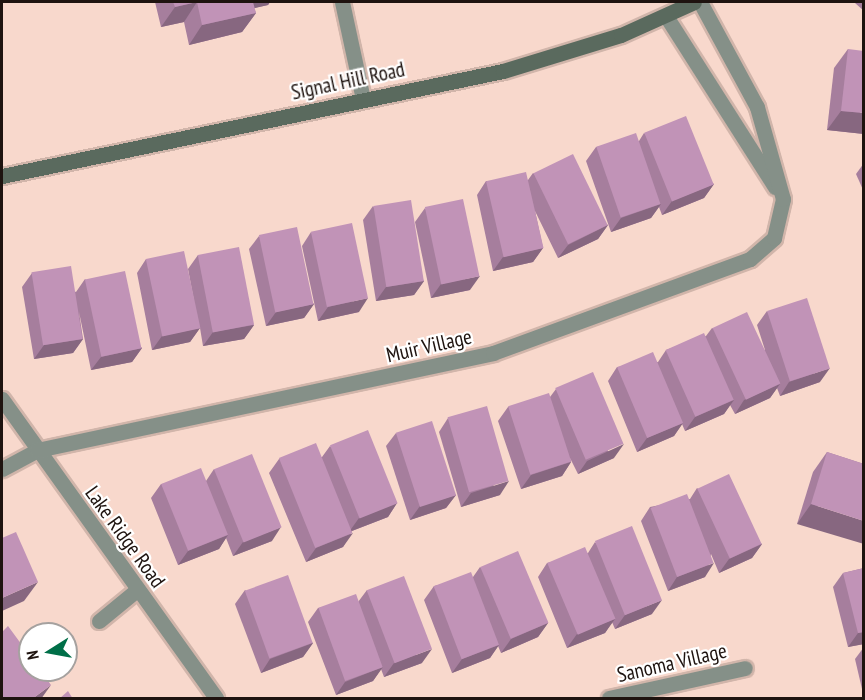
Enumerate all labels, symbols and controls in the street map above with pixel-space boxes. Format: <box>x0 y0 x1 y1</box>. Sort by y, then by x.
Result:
street label: Signal Hill Road <box>289 57 407 105</box>
street label: Muir Village <box>384 324 474 368</box>
street label: Lake Ridge Road <box>80 481 170 593</box>
north arrow <box>18 622 78 682</box>
street label: Sanoma Village <box>614 638 730 688</box>
text: N <box>22 649 43 661</box>

